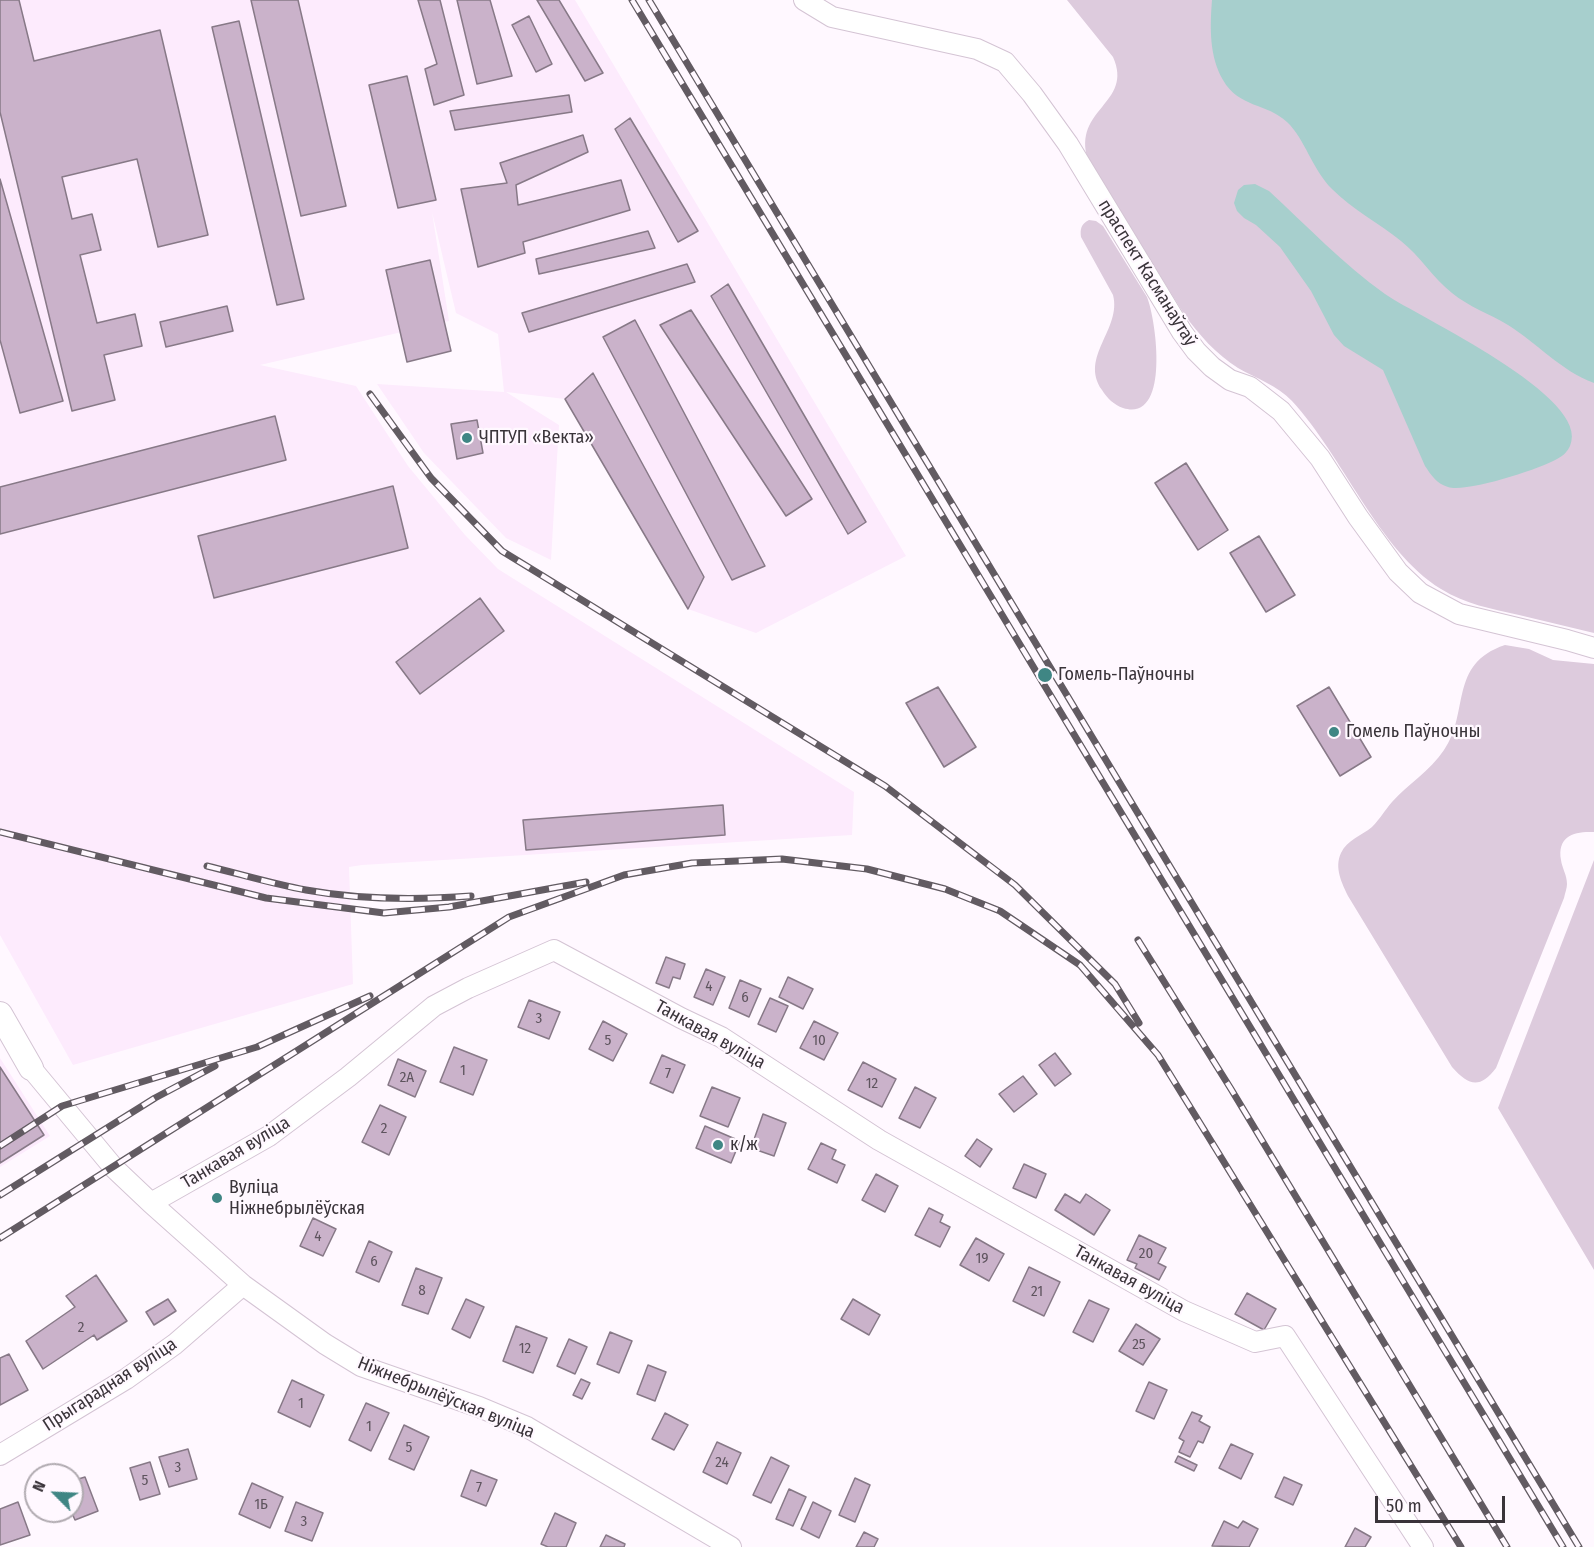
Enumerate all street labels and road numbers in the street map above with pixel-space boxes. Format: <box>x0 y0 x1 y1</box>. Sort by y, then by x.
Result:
street label: праспект Касманаўтаў <box>1093 196 1201 350</box>
street label: Танкавая вуліца <box>651 996 769 1074</box>
street label: Танкавая вуліца <box>178 1112 294 1194</box>
street label: Танкавая вуліца <box>1070 1241 1188 1319</box>
street label: Прыгарадная вуліца <box>39 1334 181 1436</box>
street label: Ніжнебрылёўская вуліца <box>354 1353 538 1443</box>

